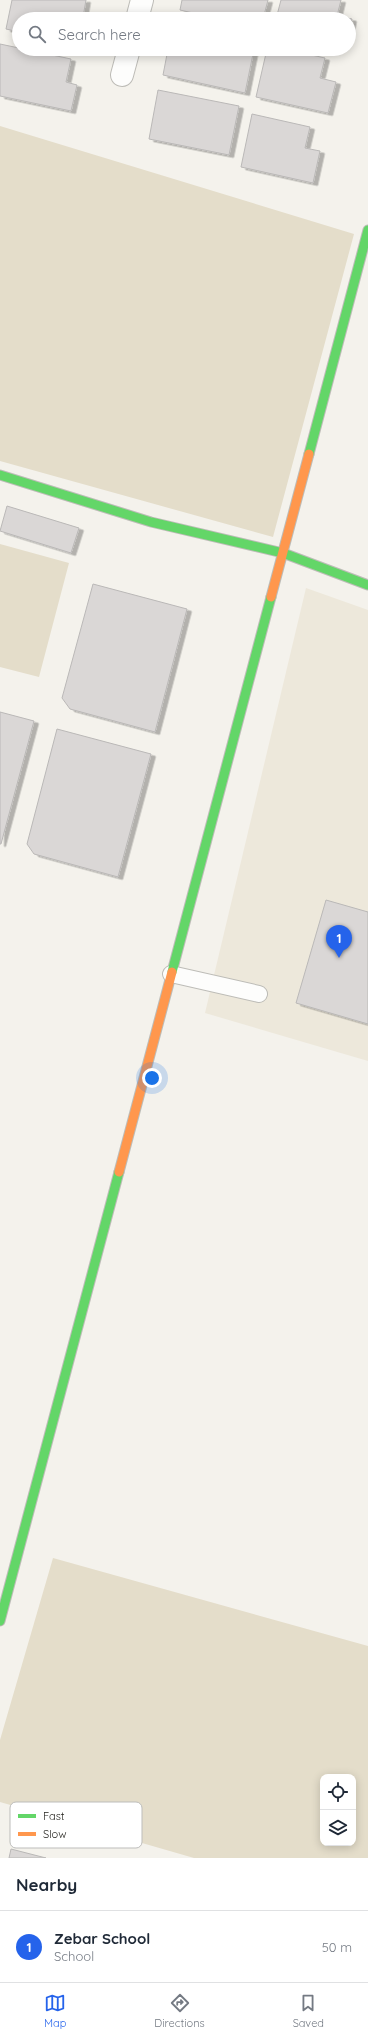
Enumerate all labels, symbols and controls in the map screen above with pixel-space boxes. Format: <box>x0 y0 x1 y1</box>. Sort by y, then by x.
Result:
search box <box>12 12 356 56</box>
icon: search <box>26 23 48 45</box>
text: Search here <box>58 25 141 44</box>
pin: 1 <box>326 925 352 958</box>
your location <box>142 1068 162 1088</box>
map controls <box>320 1774 356 1846</box>
button: locate <box>320 1774 356 1810</box>
legend <box>10 1802 142 1848</box>
text: Fast <box>43 1809 65 1823</box>
button: layers <box>320 1810 356 1846</box>
text: Slow <box>43 1827 67 1841</box>
text: Nearby <box>16 1874 77 1895</box>
text: Zebar School <box>54 1929 150 1948</box>
text: 1 <box>26 1939 32 1955</box>
text: 50 m <box>322 1939 352 1955</box>
text: School <box>54 1948 94 1964</box>
tab: Map <box>44 1992 66 2030</box>
tab: Directions <box>154 1992 205 2030</box>
tab: Saved <box>293 1992 324 2030</box>

